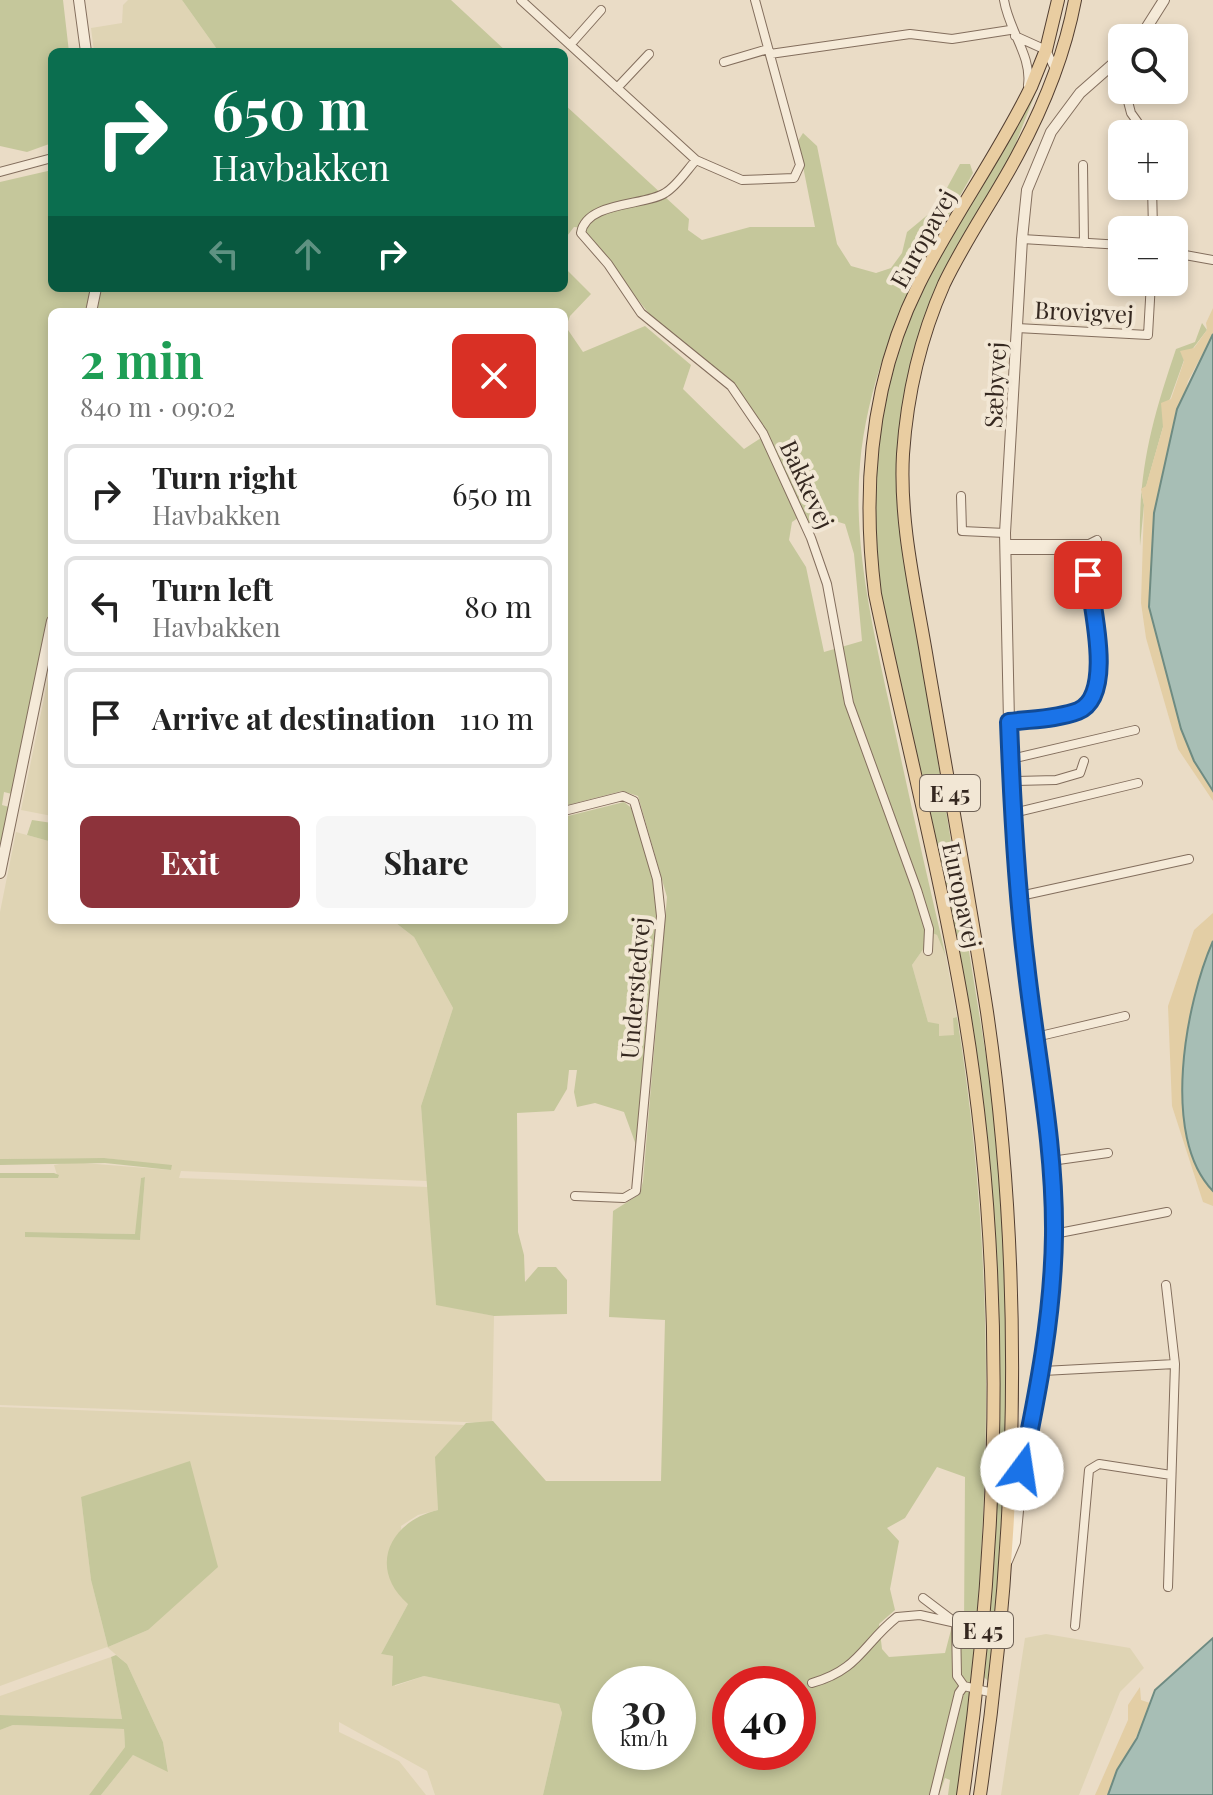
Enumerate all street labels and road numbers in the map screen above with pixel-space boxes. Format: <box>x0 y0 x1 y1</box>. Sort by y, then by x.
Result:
street label: Europavej <box>882 183 962 293</box>
street label: Brovigvej <box>1034 292 1134 330</box>
street label: Sæbyvej <box>976 341 1012 429</box>
street label: Bakkevej <box>774 435 842 533</box>
road number: E 45 <box>920 775 980 811</box>
street label: Europavej <box>936 839 990 951</box>
street label: Understedvej <box>612 916 656 1060</box>
road number: E 45 <box>953 1612 1013 1648</box>

